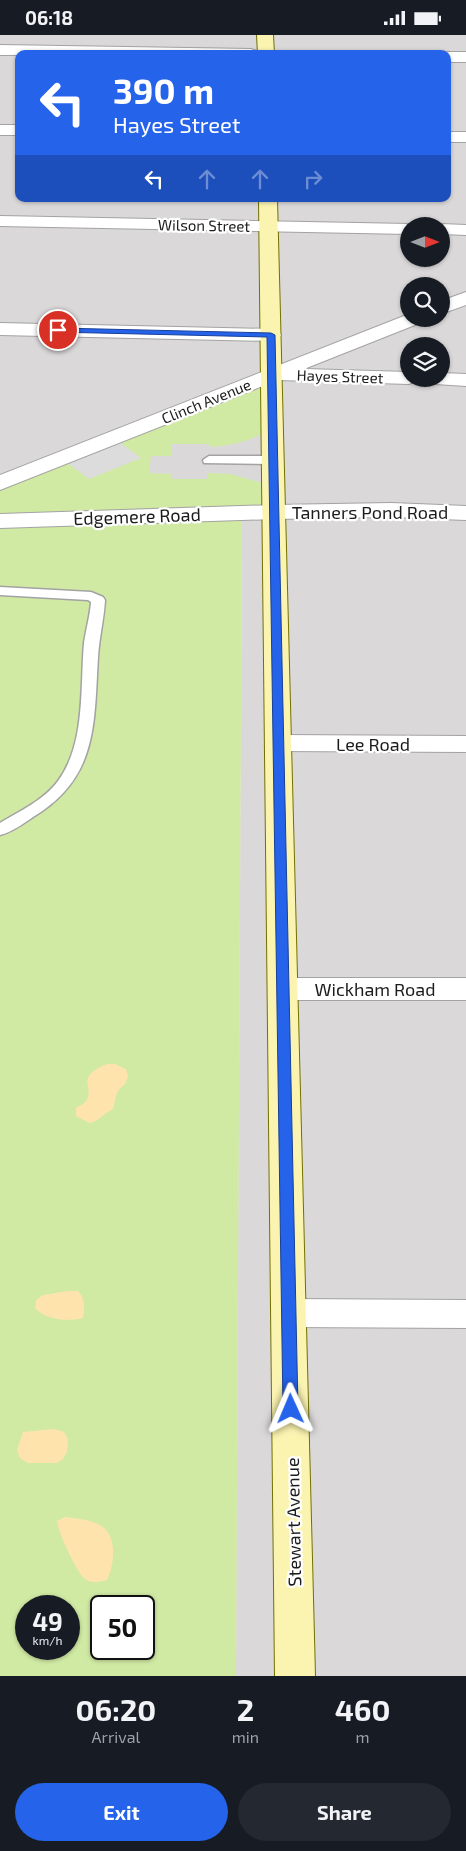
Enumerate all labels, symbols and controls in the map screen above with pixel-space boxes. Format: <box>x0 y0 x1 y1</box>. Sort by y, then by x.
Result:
text: 06:18 <box>25 6 73 29</box>
text: 390 m <box>113 69 214 111</box>
icon: left <box>30 70 95 135</box>
text: Hayes Street <box>113 111 240 137</box>
icon: left <box>140 165 168 193</box>
icon: ahead <box>193 165 221 193</box>
icon: ahead <box>246 165 274 193</box>
icon: right <box>299 165 327 193</box>
street label: Wilson Street <box>158 215 251 235</box>
north arrow <box>400 217 450 267</box>
map controls <box>400 217 450 387</box>
button: search <box>400 277 450 327</box>
pin <box>37 309 79 351</box>
icon: arrive <box>44 316 72 344</box>
button: layers <box>400 337 450 387</box>
street label: Hayes Street <box>296 365 384 387</box>
street label: Clinch Avenue <box>159 375 253 427</box>
street label: Tanners Pond Road <box>292 501 448 523</box>
street label: Edgemere Road <box>73 503 201 529</box>
street label: Lee Road <box>336 733 410 755</box>
street label: Wickham Road <box>314 978 436 1000</box>
position arrow <box>264 1382 316 1434</box>
street label: Stewart Avenue <box>281 1457 305 1587</box>
speed limit sign: 50 <box>90 1595 155 1660</box>
text: 49 <box>32 1606 63 1636</box>
text: km/h <box>33 1633 62 1647</box>
text: 06:20 <box>76 1691 156 1727</box>
text: 2 <box>237 1691 254 1727</box>
text: 460 <box>335 1691 390 1727</box>
text: Arrival <box>92 1727 140 1746</box>
text: min <box>232 1727 259 1746</box>
text: m <box>356 1727 370 1746</box>
button: Exit <box>15 1783 228 1841</box>
button: Share <box>238 1783 451 1841</box>

